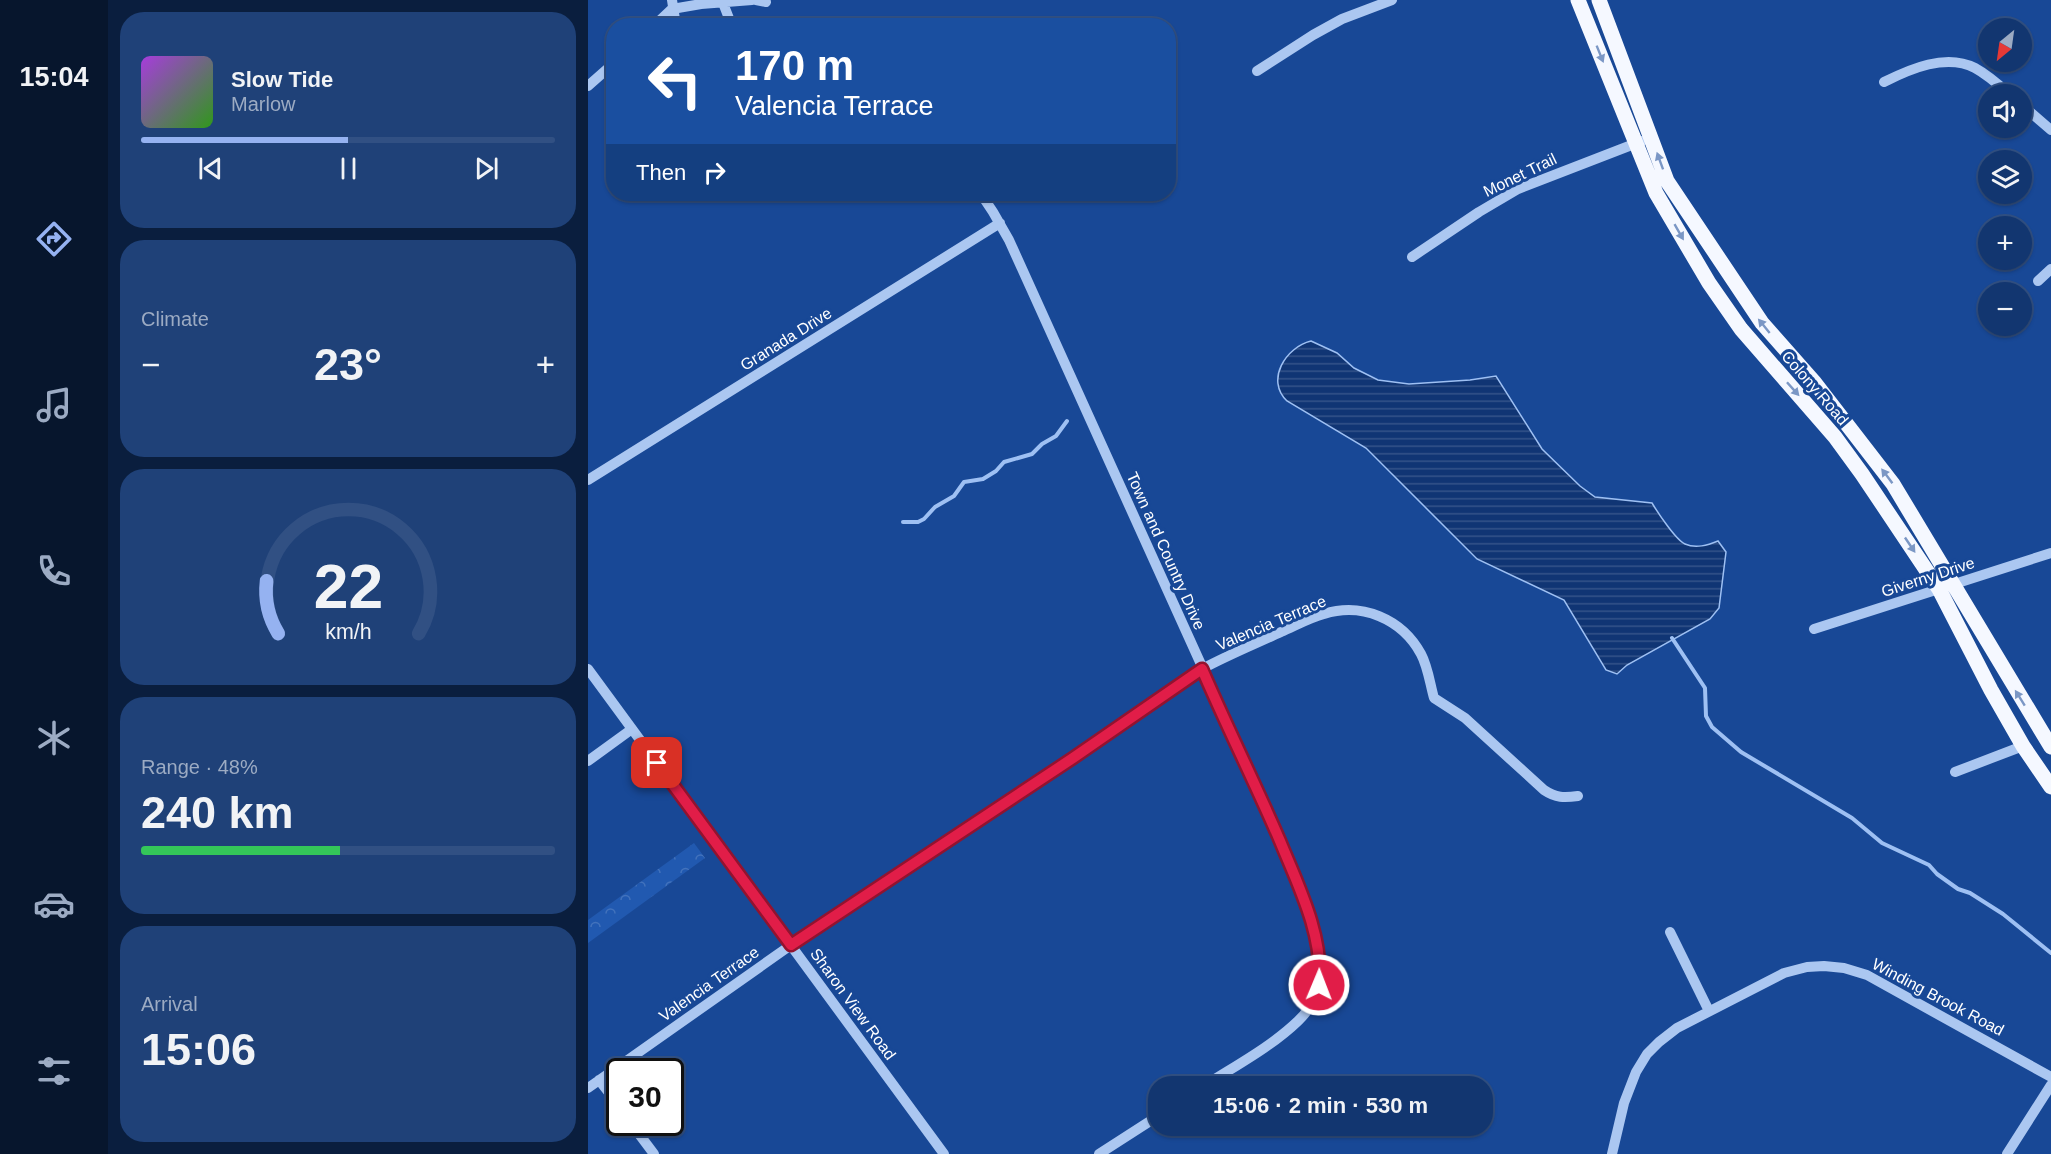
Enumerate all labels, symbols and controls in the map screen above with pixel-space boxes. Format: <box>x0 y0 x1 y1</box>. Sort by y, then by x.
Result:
north arrow <box>1978 18 2032 72</box>
map controls <box>1978 18 2032 336</box>
icon: left <box>636 42 714 120</box>
text: 170 m <box>735 42 854 89</box>
one-way arrow <box>1595 46 1605 64</box>
text: 15:04 <box>19 62 89 92</box>
text: Slow Tide <box>231 67 333 92</box>
button: sound <box>1978 84 2032 138</box>
text: Valencia Terrace <box>735 91 934 121</box>
text: Marlow <box>231 93 295 115</box>
street label: Monet Trail <box>1481 150 1559 200</box>
button: layers <box>1978 150 2032 204</box>
icon: previous <box>194 152 227 185</box>
icon: pause <box>332 152 365 185</box>
icon: next <box>470 152 503 185</box>
one-way arrow <box>1654 152 1664 170</box>
icon: right <box>698 156 731 189</box>
text: Then <box>636 160 686 185</box>
button: + <box>1978 216 2032 270</box>
icon: directions <box>33 218 75 260</box>
one-way arrow <box>1674 224 1684 241</box>
button: − <box>1978 282 2032 336</box>
street label: Granada Drive <box>737 304 835 374</box>
text: Climate <box>141 308 209 330</box>
one-way arrow <box>1759 318 1771 333</box>
text: 23° <box>314 339 382 390</box>
text: − <box>141 346 160 383</box>
text: + <box>536 346 555 383</box>
street label: Colony Road <box>1778 348 1852 428</box>
one-way arrow <box>1786 382 1800 397</box>
icon: music <box>33 384 75 426</box>
one-way arrow <box>1882 469 1894 484</box>
street label: Town and Country Drive <box>1124 470 1209 633</box>
one-way arrow <box>1904 537 1916 553</box>
icon: phone <box>33 550 75 592</box>
text: 22 <box>313 552 383 621</box>
street label: Giverny Drive <box>1879 554 1977 600</box>
street label: Valencia Terrace <box>1214 592 1329 654</box>
text: km/h <box>325 620 371 644</box>
one-way arrow <box>2015 690 2026 706</box>
icon: climate <box>33 717 75 759</box>
pin <box>631 737 682 788</box>
icon: arrive <box>640 746 673 779</box>
text: Range · 48% <box>141 756 258 778</box>
text: 240 km <box>141 787 294 838</box>
icon: car <box>33 883 75 925</box>
street label: Valencia Terrace <box>656 943 762 1025</box>
street label: Sharon View Road <box>807 945 899 1063</box>
position arrow <box>1287 953 1351 1017</box>
street label: Winding Brook Road <box>1869 955 2007 1039</box>
text: Arrival <box>141 993 198 1015</box>
text: 15:06 <box>141 1024 256 1075</box>
icon: filters <box>33 1050 75 1092</box>
speed limit sign: 30 <box>606 1058 684 1136</box>
text: 15:06 · 2 min · 530 m <box>1213 1093 1428 1118</box>

